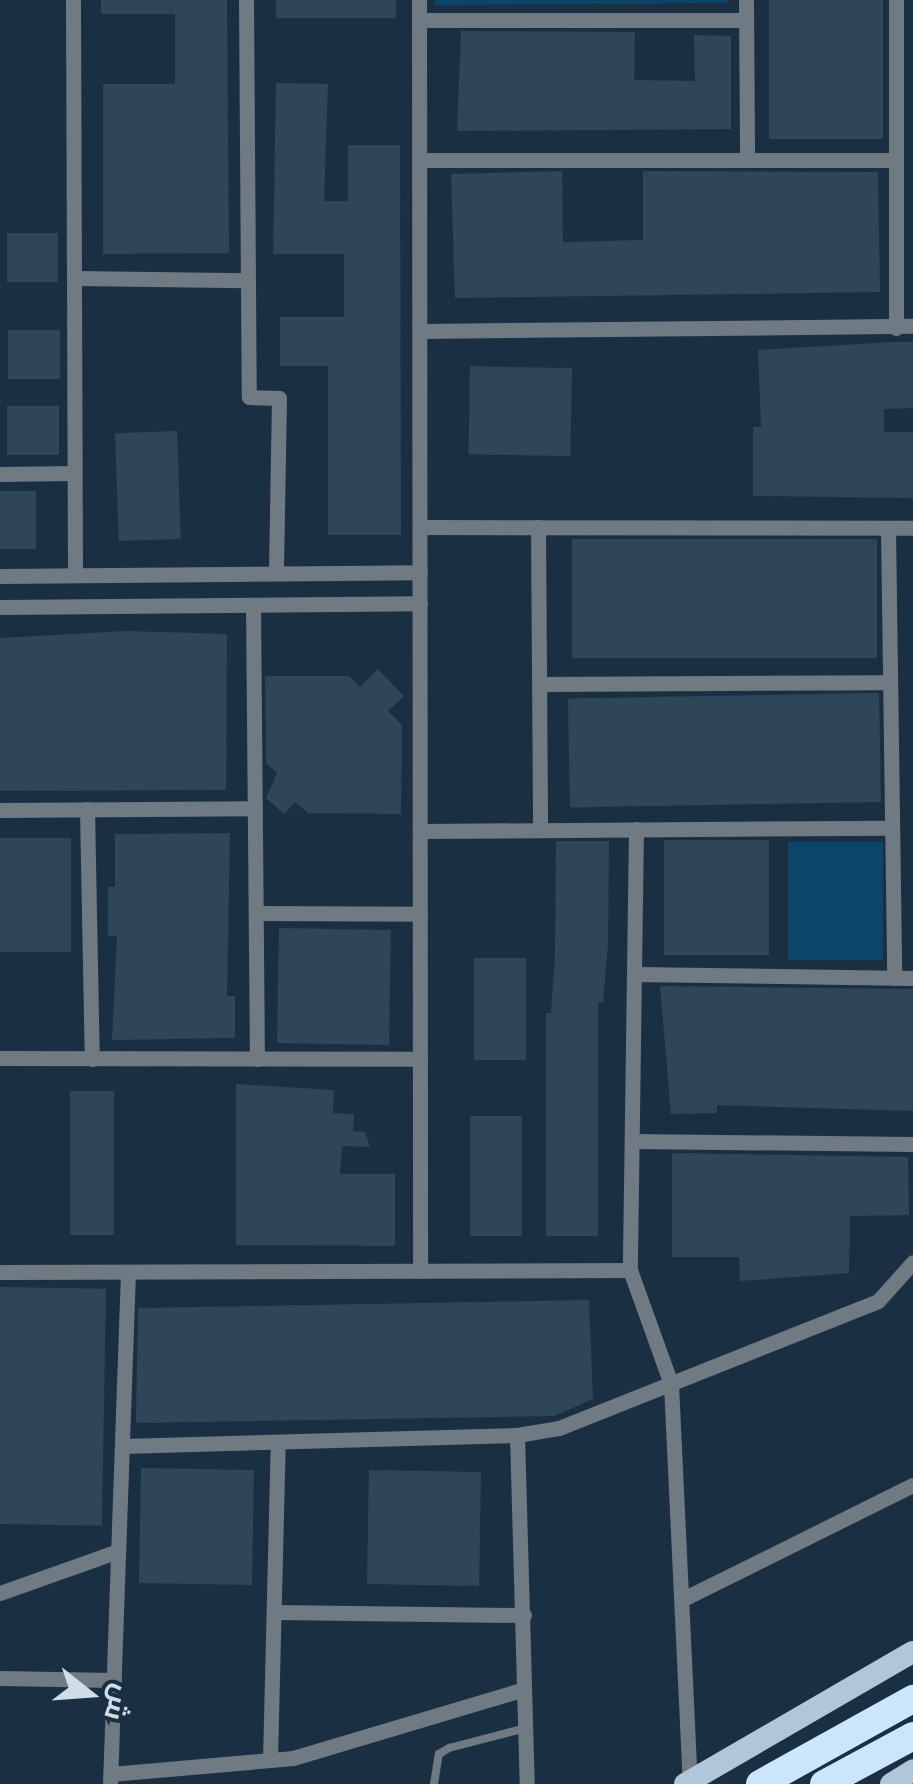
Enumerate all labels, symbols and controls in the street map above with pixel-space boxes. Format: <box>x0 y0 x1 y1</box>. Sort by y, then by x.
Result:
north arrow <box>40 1644 140 1744</box>
text: ش <box>96 1680 141 1725</box>

